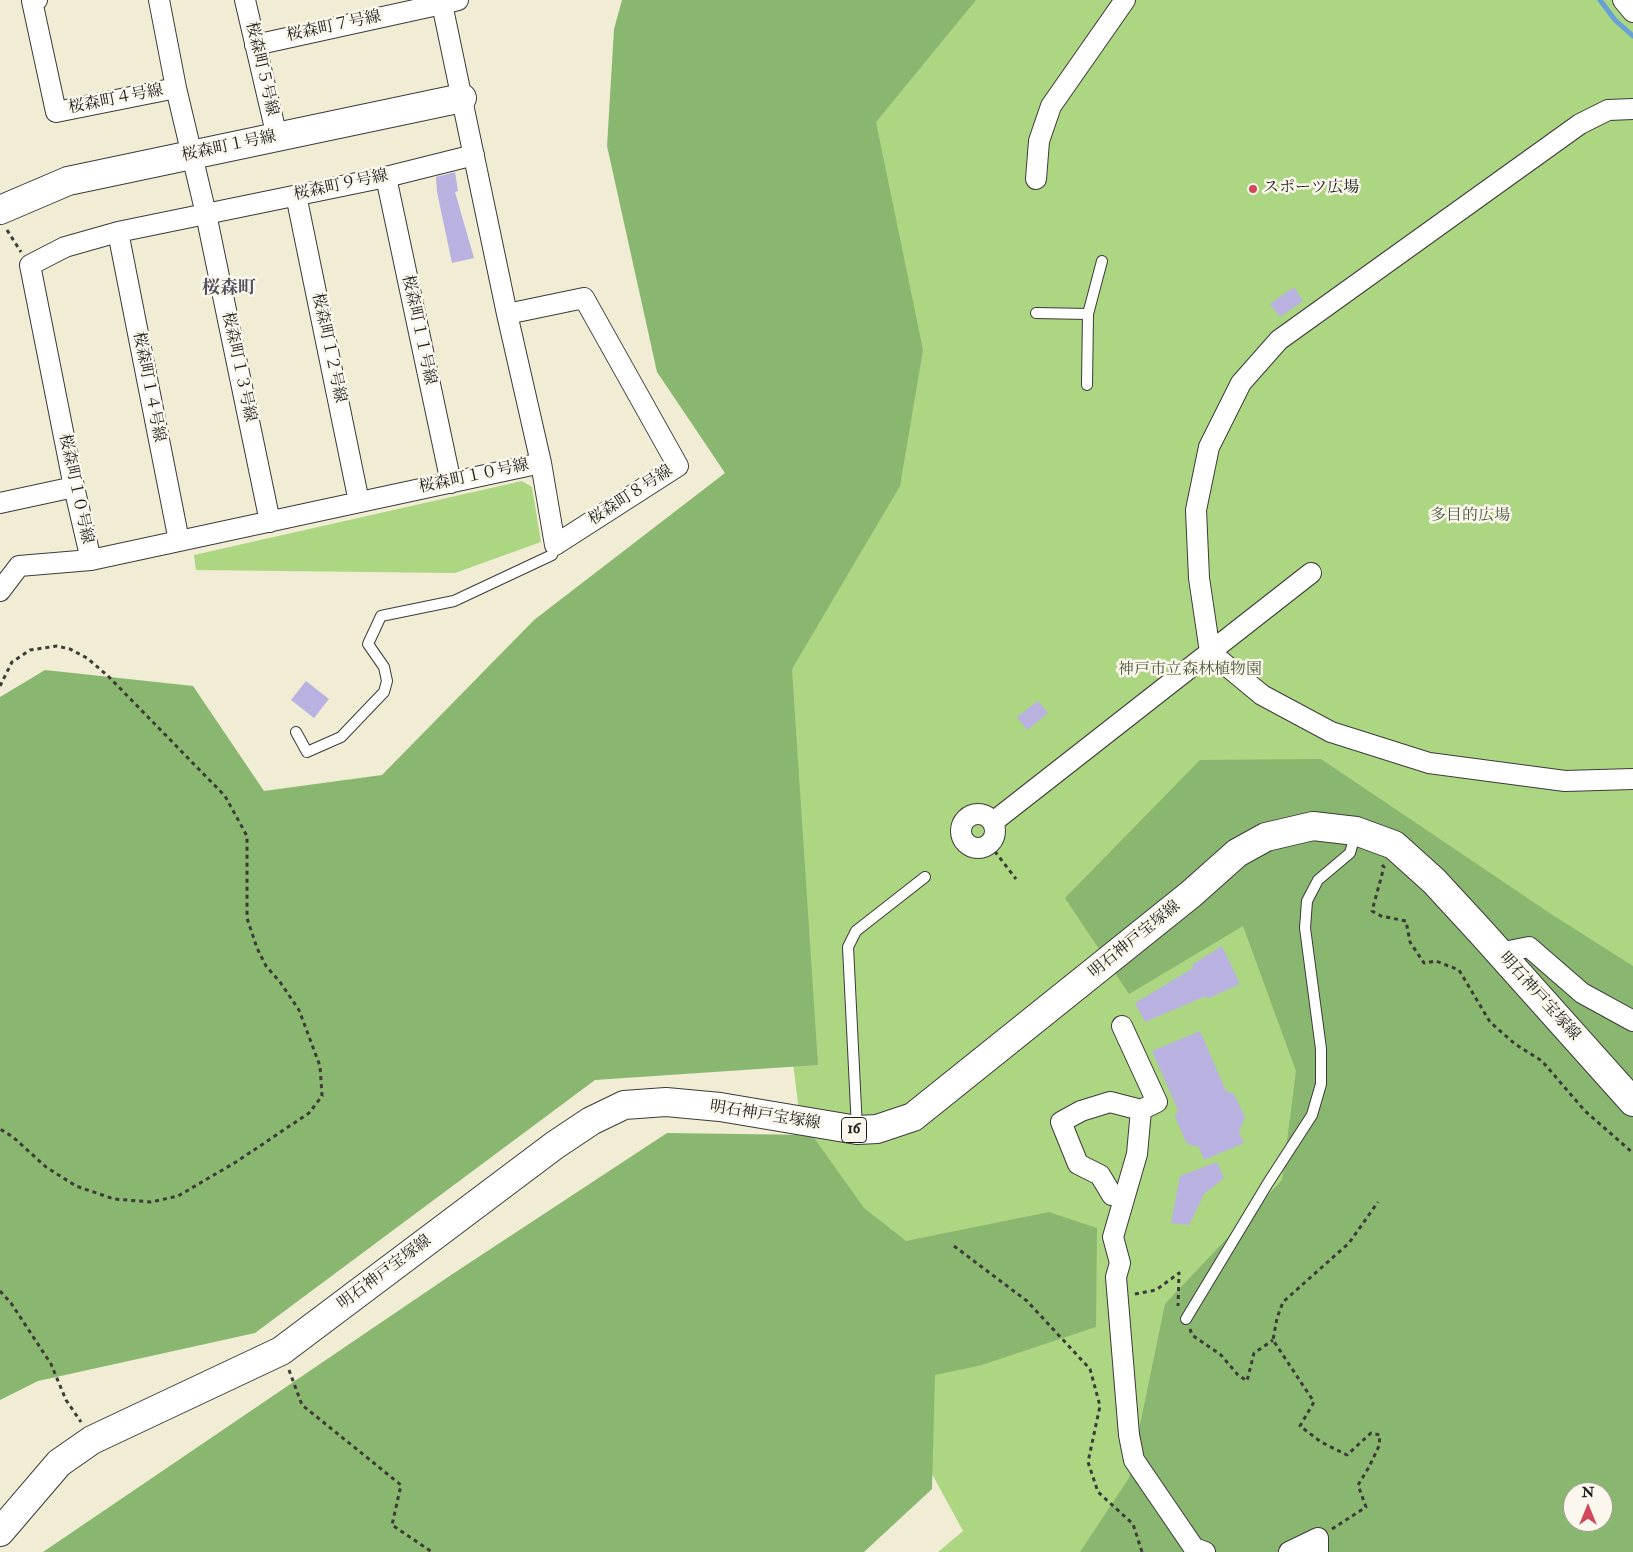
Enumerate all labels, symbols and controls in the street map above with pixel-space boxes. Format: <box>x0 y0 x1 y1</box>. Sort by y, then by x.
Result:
street label: 桜森町７号線 <box>285 8 383 46</box>
street label: 桜森町５号線 <box>241 20 281 118</box>
street label: 桜森町４号線 <box>67 81 165 119</box>
street label: 桜森町１号線 <box>180 128 278 166</box>
street label: 桜森町９号線 <box>292 167 390 205</box>
place label: スポーツ広場 <box>1263 179 1359 199</box>
marker: スポーツ広場 <box>1247 183 1259 195</box>
street label: 桜森町１１号線 <box>397 273 439 387</box>
district label: 桜森町 <box>202 278 256 300</box>
street label: 桜森町１２号線 <box>307 291 349 405</box>
street label: 桜森町１３号線 <box>217 310 259 424</box>
street label: 桜森町１４号線 <box>128 330 168 444</box>
street label: 桜森町１０号線 <box>54 432 96 546</box>
street label: 桜森町１０号線 <box>417 456 531 498</box>
street label: 桜森町８号線 <box>586 462 676 530</box>
park label: 多目的広場 <box>1430 507 1510 527</box>
park label: 神戸市立森林植物園 <box>1118 661 1262 681</box>
street label: 明石神戸宝塚線 <box>1085 897 1185 983</box>
street label: 明石神戸宝塚線 <box>1494 949 1584 1045</box>
street label: 明石神戸宝塚線 <box>708 1098 822 1134</box>
road number: 16 <box>842 1118 866 1142</box>
street label: 明石神戸宝塚線 <box>334 1232 436 1314</box>
north arrow <box>1563 1482 1613 1532</box>
text: N <box>1582 1484 1594 1501</box>

